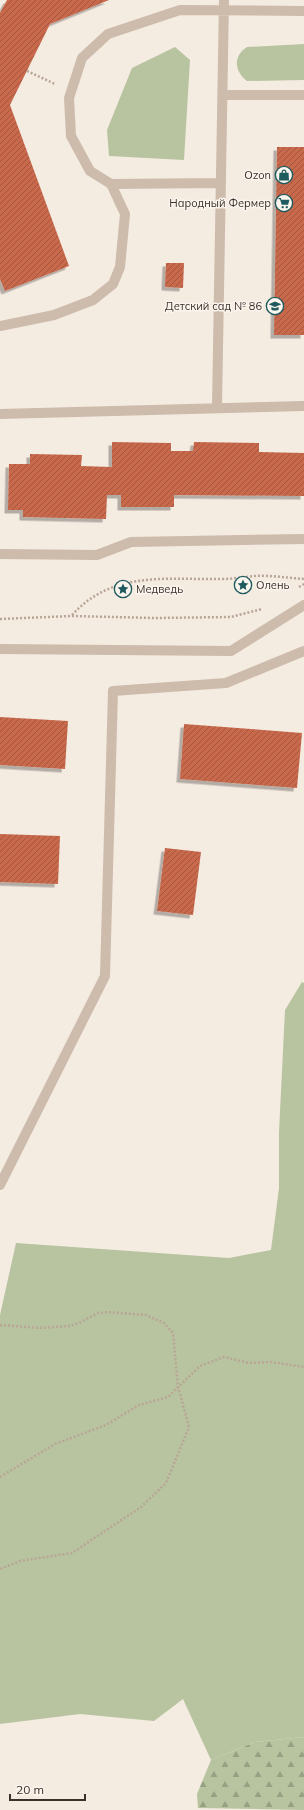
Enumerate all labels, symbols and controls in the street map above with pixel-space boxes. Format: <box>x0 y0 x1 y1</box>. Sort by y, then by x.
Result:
shop icon: Ozon <box>274 165 294 185</box>
place label: Ozon <box>244 168 271 182</box>
supermarket icon: Народный Фермер <box>274 193 294 213</box>
place label: Народный Фермер <box>169 196 271 210</box>
school or university icon: Детский сад № 86 <box>265 296 285 316</box>
place label: Детский сад № 86 <box>165 299 262 313</box>
place icon: Олень <box>233 575 253 595</box>
place label: Олень <box>256 578 290 592</box>
place icon: Медведь <box>113 579 133 599</box>
place label: Медведь <box>136 582 183 596</box>
scale bar <box>10 1776 85 1802</box>
text: 20 m <box>16 1782 44 1797</box>

